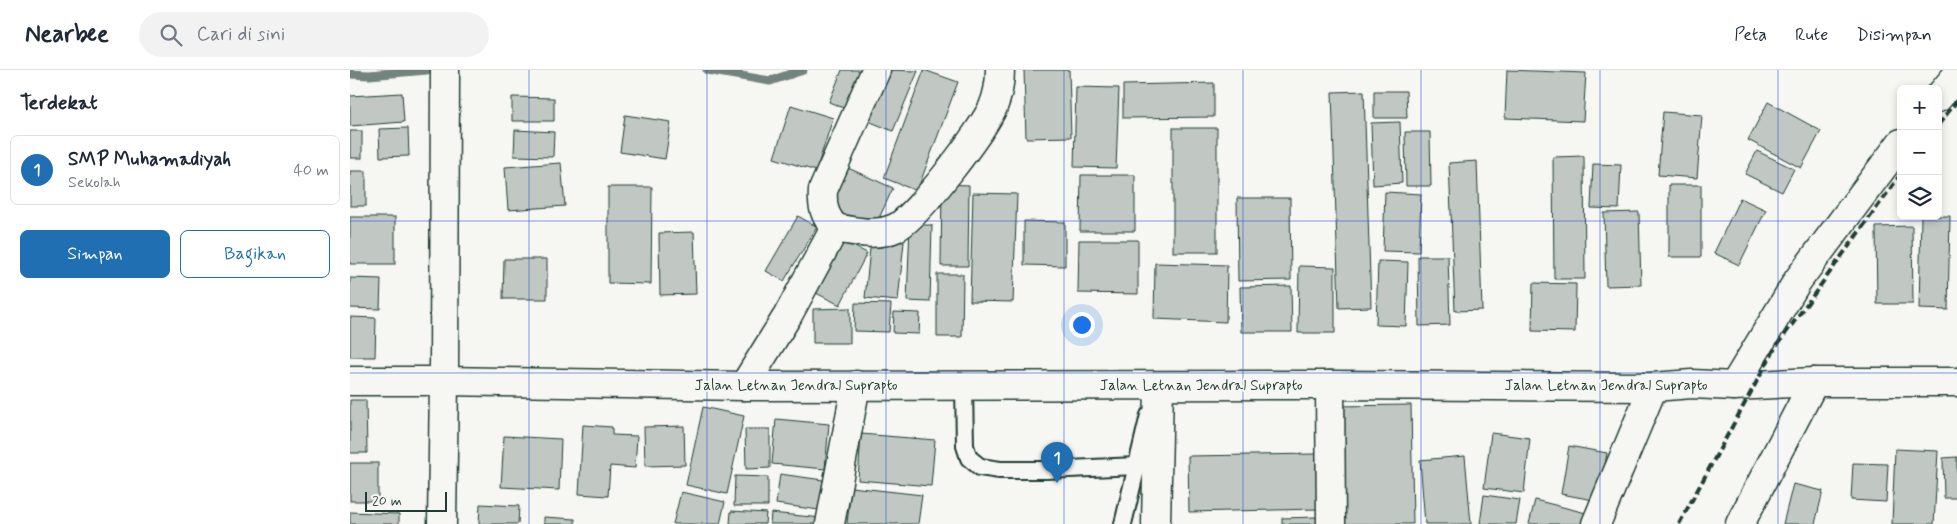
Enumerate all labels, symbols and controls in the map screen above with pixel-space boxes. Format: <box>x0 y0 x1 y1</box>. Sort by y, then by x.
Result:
search box <box>139 12 489 57</box>
text: Nearbee <box>25 19 109 50</box>
icon: search <box>157 21 185 49</box>
text: Cari di sini <box>197 22 285 47</box>
text: Peta <box>1734 23 1767 47</box>
text: Rute <box>1795 23 1828 47</box>
text: Disimpan <box>1856 23 1932 47</box>
map controls <box>1897 85 1942 220</box>
button: + <box>1897 85 1942 130</box>
text: Terdekat <box>20 89 98 117</box>
button: − <box>1897 130 1942 175</box>
text: SMP Muhamadiyah <box>68 147 231 172</box>
text: 1 <box>33 160 41 181</box>
text: 40 m <box>293 160 329 181</box>
text: Sekolah <box>68 172 121 193</box>
button: layers <box>1897 175 1942 220</box>
button: Simpan <box>20 230 170 278</box>
button: Bagikan <box>180 230 330 278</box>
your location <box>1069 312 1095 338</box>
street label: Jalan Letnan Jendral Suprapto <box>694 376 898 396</box>
street label: Jalan Letnan Jendral Suprapto <box>1099 376 1303 396</box>
street label: Jalan Letnan Jendral Suprapto <box>1504 376 1708 396</box>
pin: 1 <box>1041 442 1073 483</box>
scale bar <box>365 489 448 512</box>
text: 20 m <box>372 492 402 510</box>

